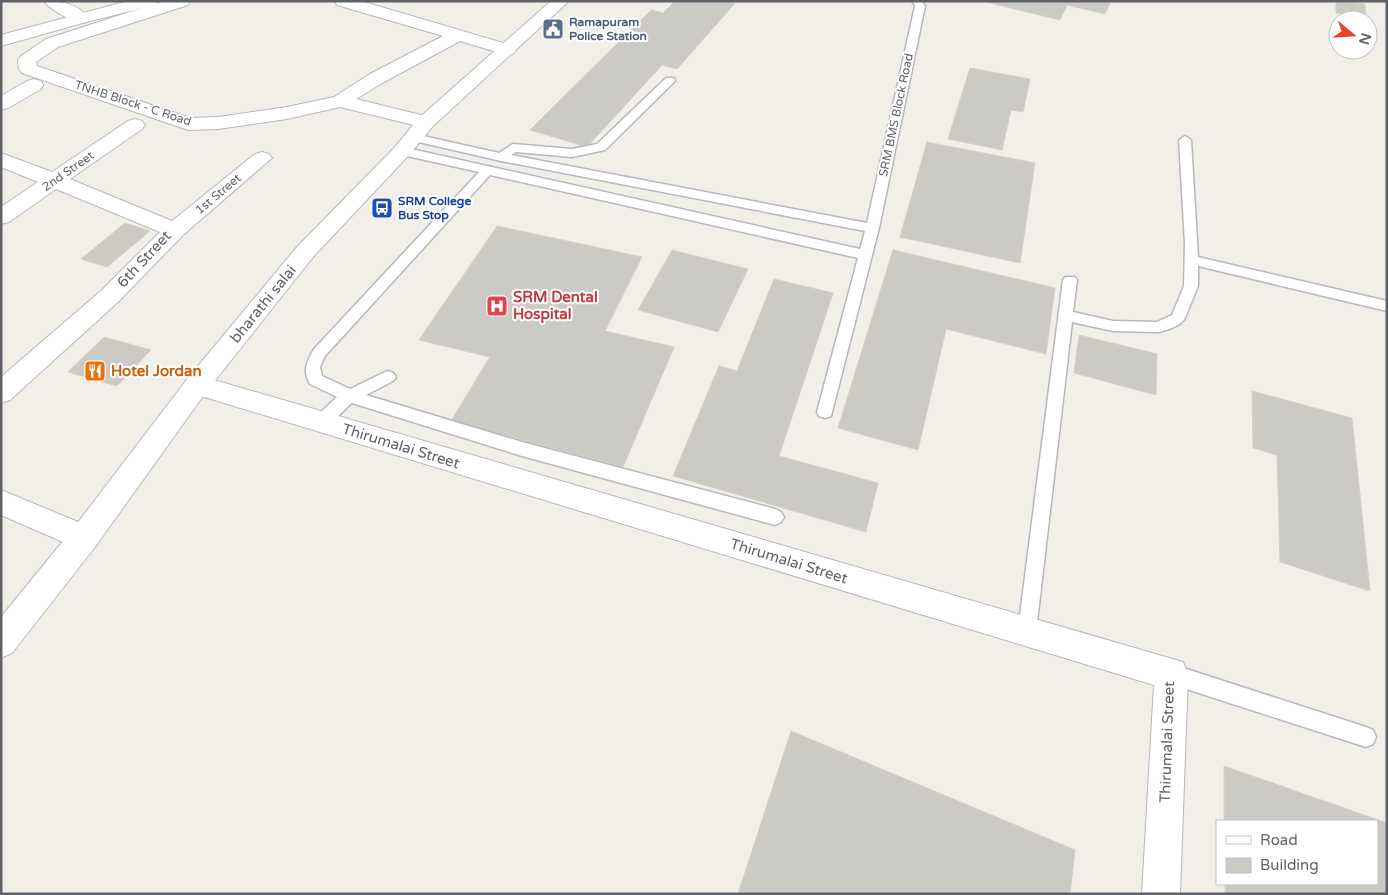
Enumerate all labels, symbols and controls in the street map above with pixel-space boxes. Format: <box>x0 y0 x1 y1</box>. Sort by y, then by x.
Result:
north arrow <box>1328 10 1378 60</box>
place label: Ramapuram Police Station <box>569 15 647 43</box>
public building icon: Ramapuram Police Station <box>541 17 565 41</box>
text: N <box>1355 31 1375 47</box>
street label: SRM BMS Block Road <box>876 52 916 178</box>
street label: TNHB Block - C Road <box>73 78 193 128</box>
street label: 2nd Street <box>39 148 97 194</box>
street label: 1st Street <box>192 171 244 217</box>
place label: SRM College Bus Stop <box>398 194 471 223</box>
bus stop icon: SRM College Bus Stop <box>370 196 394 220</box>
street label: 6th Street <box>113 227 175 291</box>
street label: bharathi salai <box>226 261 300 347</box>
place label: SRM Dental Hospital <box>513 288 598 324</box>
hospital icon: SRM Dental Hospital <box>485 294 509 318</box>
restaurant icon: Hotel Jordan <box>83 359 107 383</box>
place label: Hotel Jordan <box>111 362 202 380</box>
street label: Thirumalai Street <box>340 420 462 472</box>
street label: Thirumalai Street <box>728 535 850 587</box>
street label: Thirumalai Street <box>1156 681 1178 803</box>
legend <box>1216 820 1378 885</box>
text: Road <box>1260 831 1298 849</box>
text: Building <box>1260 856 1319 874</box>

